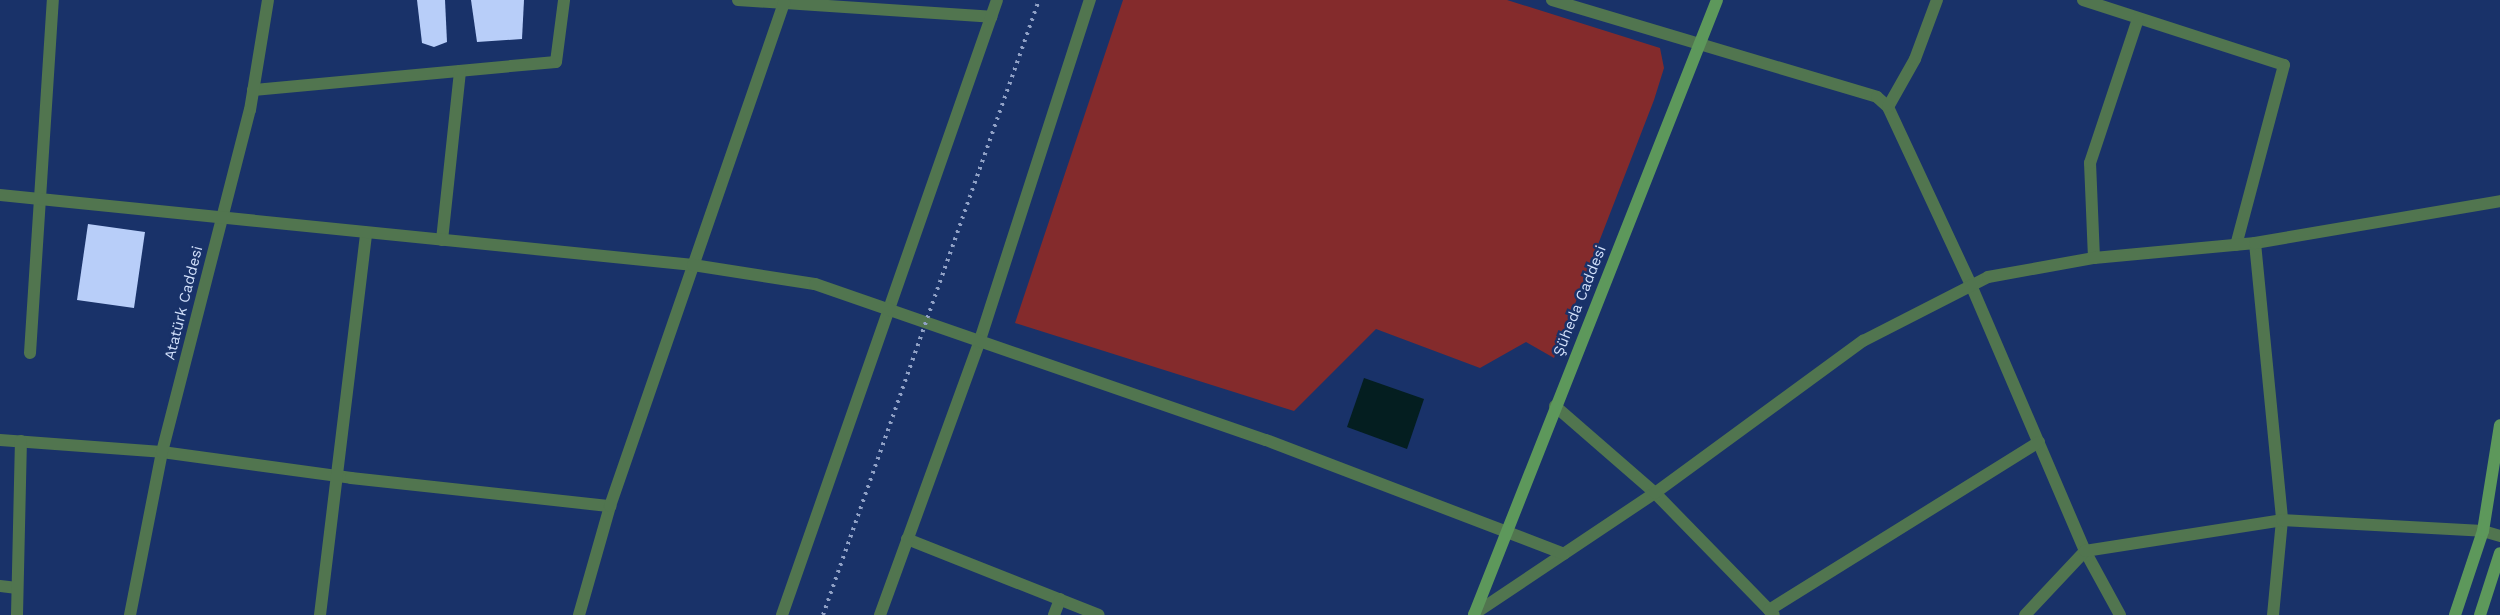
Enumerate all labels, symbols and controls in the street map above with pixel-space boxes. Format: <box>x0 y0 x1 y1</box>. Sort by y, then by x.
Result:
street label: Şüheda Caddesi <box>1550 243 1610 359</box>
street label: Atatürk Caddesi <box>161 244 207 362</box>

